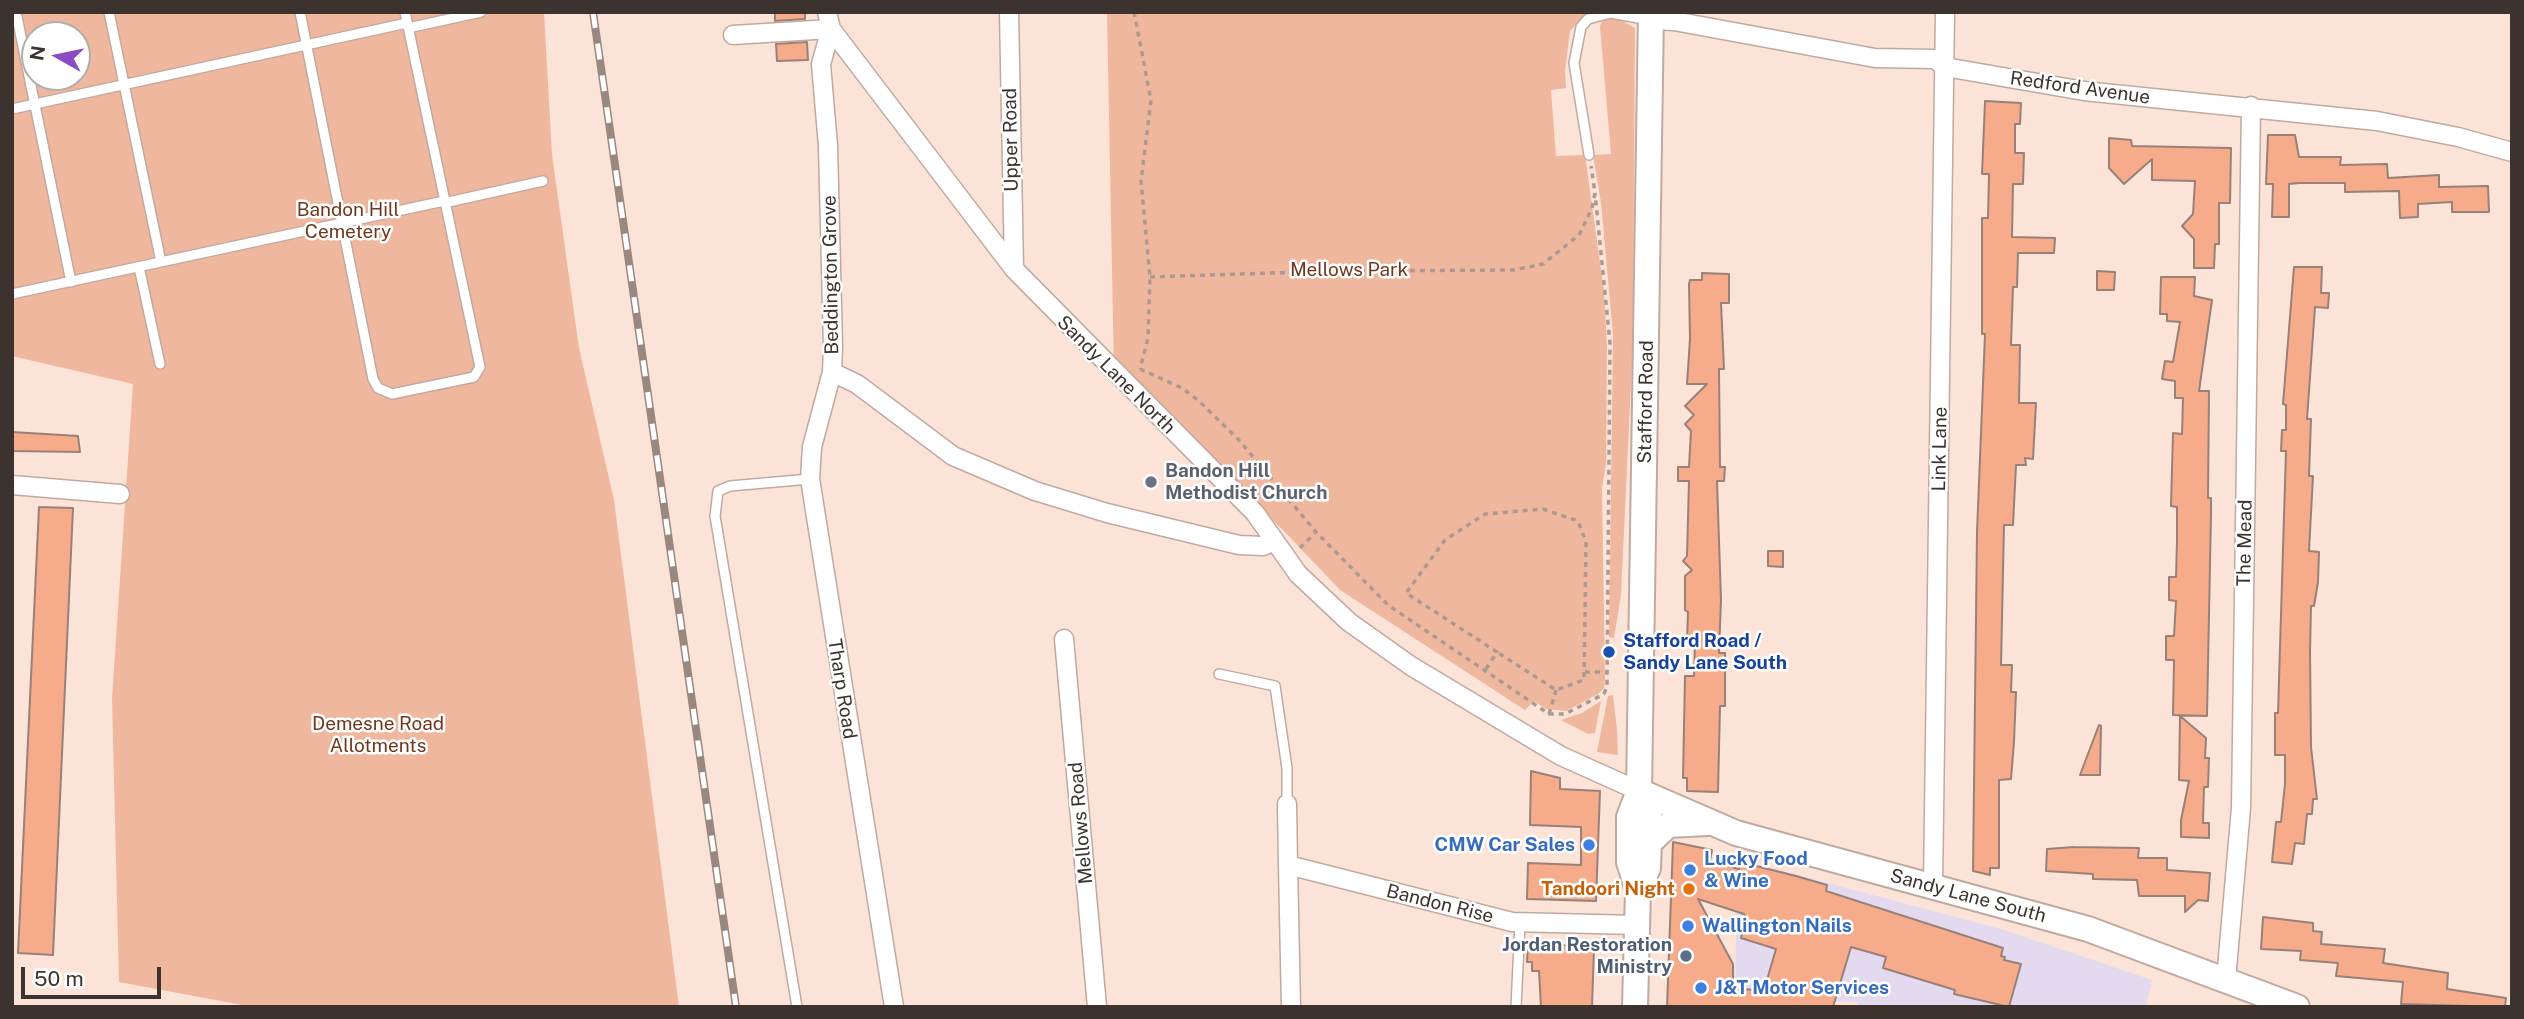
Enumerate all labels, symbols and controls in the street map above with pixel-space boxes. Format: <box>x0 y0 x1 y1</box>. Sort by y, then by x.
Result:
north arrow <box>21 21 91 91</box>
text: N <box>25 44 49 62</box>
street label: Redford Avenue <box>2008 67 2152 109</box>
street label: Upper Road <box>999 88 1023 192</box>
street label: Beddington Grove <box>818 195 844 355</box>
park label: Bandon Hill Cemetery <box>297 199 399 243</box>
park label: Mellows Park <box>1290 259 1408 281</box>
street label: Sandy Lane North <box>1052 311 1180 439</box>
street label: Stafford Road <box>1634 340 1658 464</box>
street label: Link Lane <box>1928 406 1952 492</box>
place label: Bandon Hill Methodist Church <box>1165 460 1327 504</box>
marker: Bandon Hill Methodist Church <box>1143 474 1159 490</box>
street label: The Mead <box>2233 499 2257 587</box>
place label: Stafford Road / Sandy Lane South <box>1623 630 1787 674</box>
street label: Tharp Road <box>823 637 861 741</box>
marker: Stafford Road / Sandy Lane South <box>1601 644 1617 660</box>
park label: Demesne Road Allotments <box>312 713 444 757</box>
street label: Mellows Road <box>1064 761 1098 885</box>
place label: CMW Car Sales <box>1435 834 1575 856</box>
marker: CMW Car Sales <box>1581 837 1597 853</box>
place label: Lucky Food & Wine <box>1704 848 1808 892</box>
marker: Lucky Food & Wine <box>1682 862 1698 878</box>
street label: Sandy Lane South <box>1887 864 2049 928</box>
place label: Tandoori Night <box>1541 878 1675 900</box>
street label: Bandon Rise <box>1384 880 1496 928</box>
marker: Tandoori Night <box>1681 881 1697 897</box>
place label: Wallington Nails <box>1702 915 1852 937</box>
marker: Wallington Nails <box>1680 918 1696 934</box>
place label: Jordan Restoration Ministry <box>1502 934 1672 978</box>
marker: Jordan Restoration Ministry <box>1678 948 1694 964</box>
scale bar <box>24 953 164 997</box>
text: 50 m <box>34 966 84 991</box>
place label: J&T Motor Services <box>1715 977 1889 999</box>
marker: J&T Motor Services <box>1693 980 1709 996</box>

